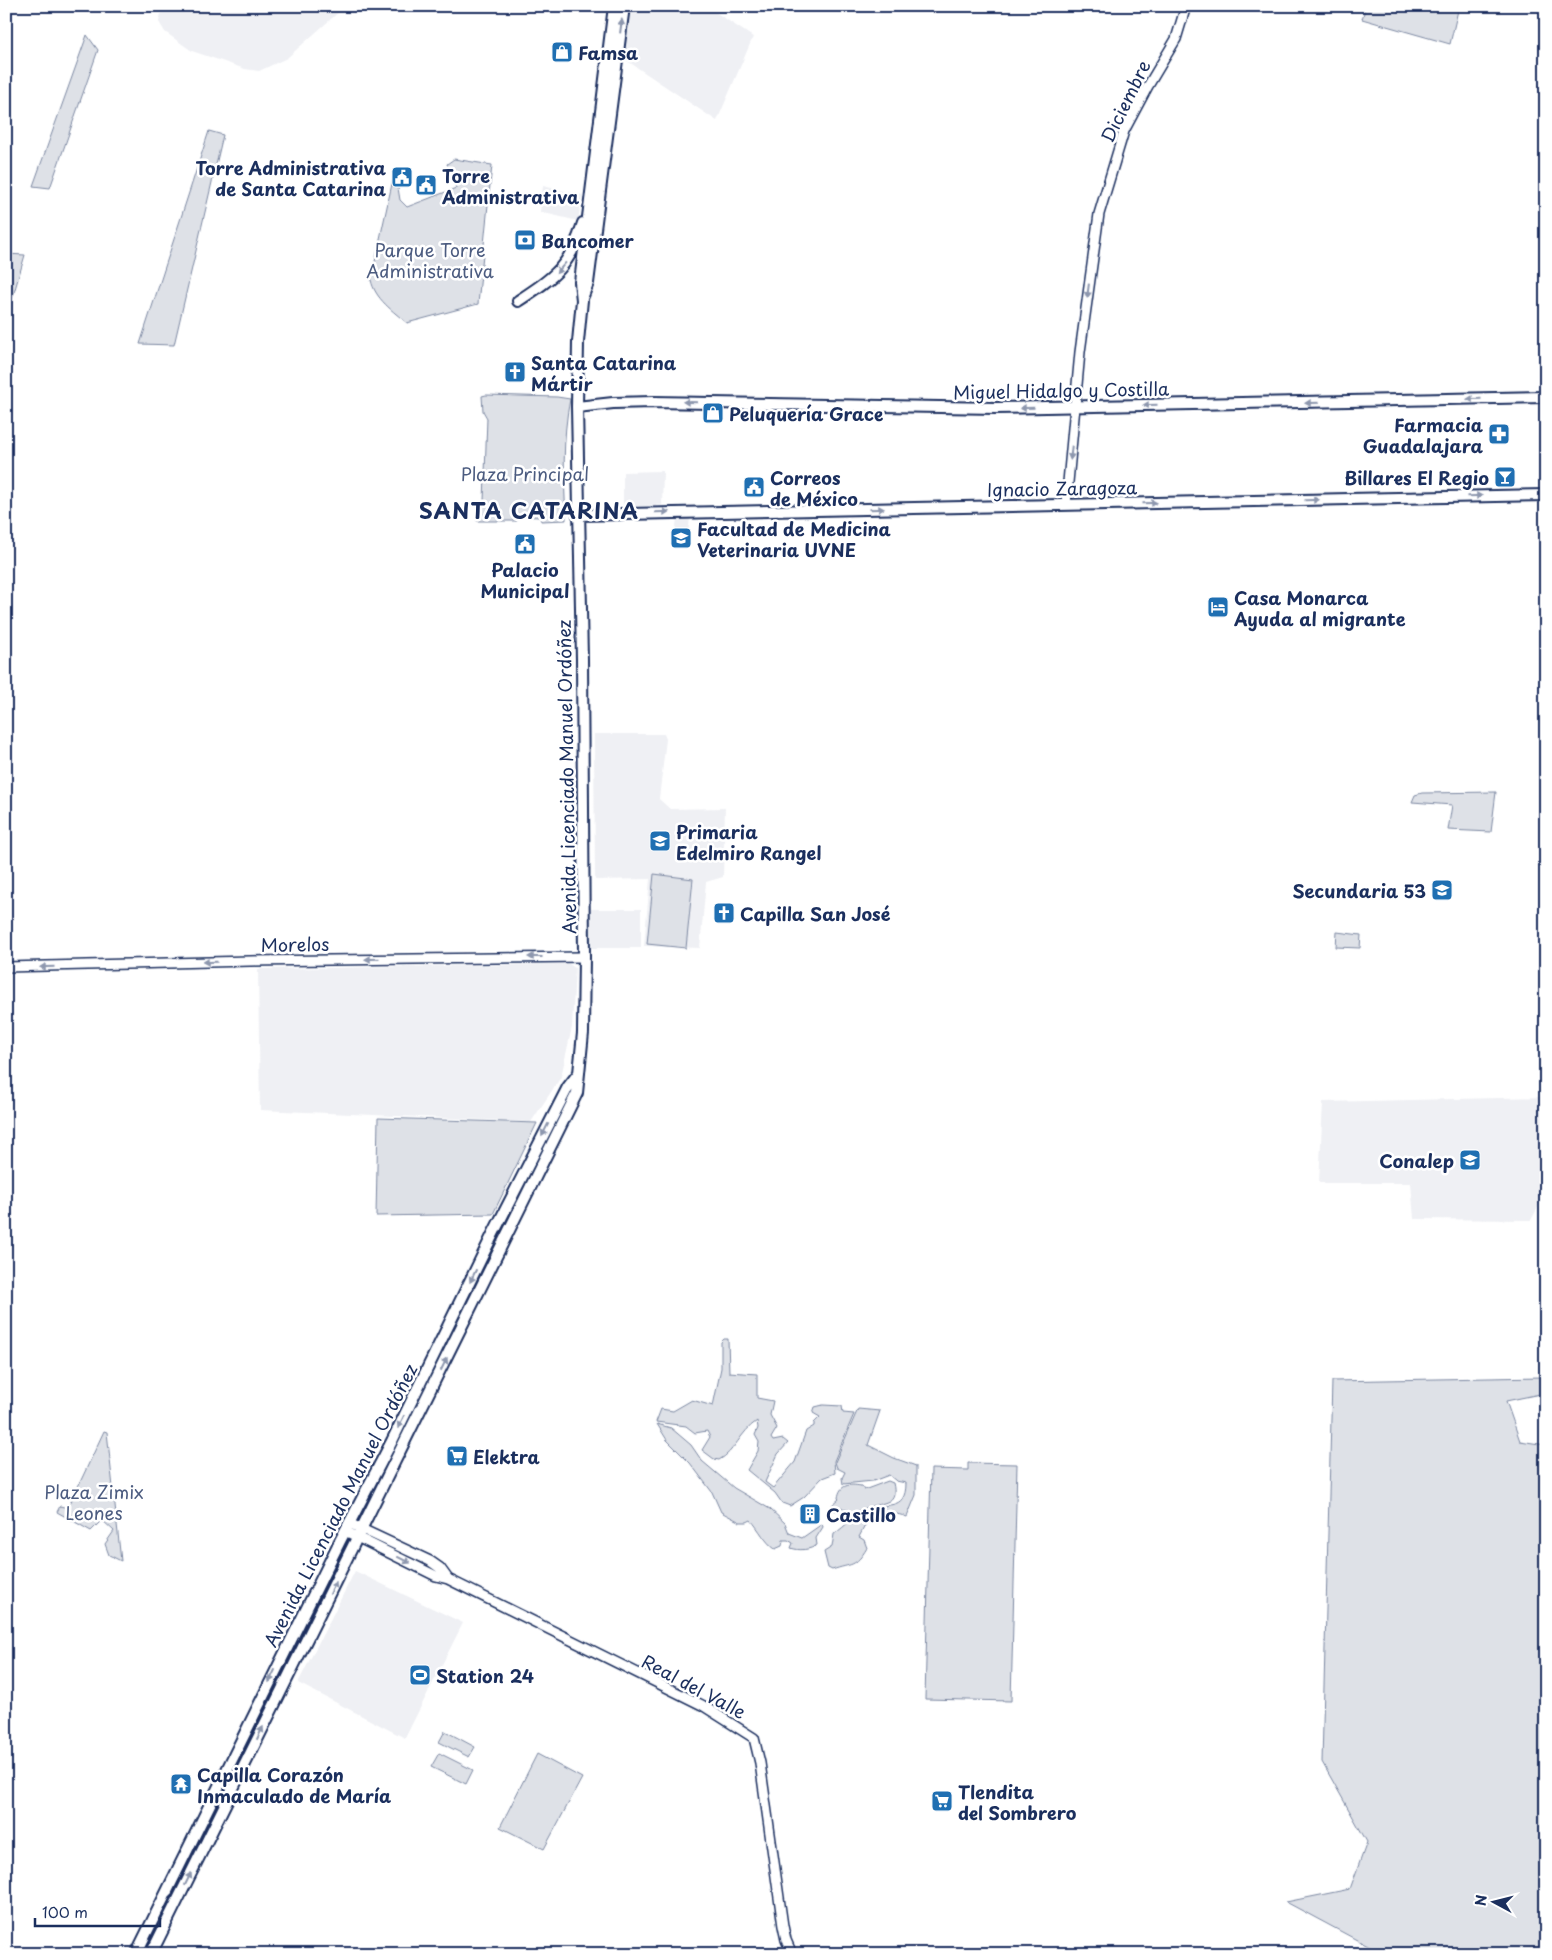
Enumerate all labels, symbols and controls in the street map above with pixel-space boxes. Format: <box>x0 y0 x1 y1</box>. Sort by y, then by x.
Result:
one-way arrow <box>617 18 625 34</box>
place label: Famsa <box>578 39 638 66</box>
shop icon: Famsa <box>550 40 574 64</box>
street label: Diciembre <box>1093 55 1157 147</box>
place label: Torre Administrativa de Santa Catarina <box>195 154 386 202</box>
place label: Torre Administrativa <box>441 162 580 210</box>
public building icon: Torre Administrativa de Santa Catarina <box>390 165 414 189</box>
public building icon: Torre Administrativa <box>414 173 438 197</box>
place label: Bancomer <box>541 227 635 254</box>
bank icon: Bancomer <box>513 228 537 252</box>
park label: Parque Torre Administrativa <box>366 236 494 284</box>
one-way arrow <box>555 261 567 273</box>
one-way arrow <box>1084 283 1092 299</box>
place label: Santa Catarina Mártir <box>531 349 677 397</box>
church icon: Santa Catarina Mártir <box>503 360 527 384</box>
street label: Miguel Hidalgo y Costilla <box>953 375 1170 405</box>
one-way arrow <box>1466 395 1482 403</box>
one-way arrow <box>682 398 698 406</box>
one-way arrow <box>1304 399 1320 407</box>
place label: Peluquería Grace <box>729 400 883 427</box>
shop icon: Peluquería Grace <box>701 401 725 425</box>
one-way arrow <box>1141 402 1157 410</box>
one-way arrow <box>1019 404 1035 412</box>
place label: Farmacia Guadalajara <box>1363 411 1484 459</box>
pharmacy icon: Farmacia Guadalajara <box>1487 422 1511 446</box>
one-way arrow <box>1067 445 1075 461</box>
park label: Plaza Principal <box>461 460 589 487</box>
place label: Correos de México <box>770 464 858 512</box>
place label: Billares El Regio <box>1344 464 1489 491</box>
bar icon: Billares El Regio <box>1493 465 1517 489</box>
street label: Ignacio Zaragoza <box>987 473 1138 503</box>
public building icon: Correos de México <box>742 475 766 499</box>
one-way arrow <box>1467 492 1483 500</box>
district label: SANTA CATARINA <box>419 493 639 526</box>
one-way arrow <box>1305 496 1321 504</box>
one-way arrow <box>1142 498 1158 506</box>
one-way arrow <box>869 505 885 513</box>
one-way arrow <box>654 508 670 516</box>
place label: Facultad de Medicina Veterinaria UVNE <box>697 515 891 563</box>
school or university icon: Facultad de Medicina Veterinaria UVNE <box>669 526 693 550</box>
public building icon: Palacio Municipal <box>513 532 537 556</box>
place label: Palacio Municipal <box>480 556 570 604</box>
place label: Casa Monarca Ayuda al migrante <box>1233 584 1406 632</box>
hotel icon: Casa Monarca Ayuda al migrante <box>1206 595 1230 619</box>
street label: Avenida Licenciado Manuel Ordóñez <box>550 619 582 934</box>
place label: Primaria Edelmiro Rangel <box>676 818 821 866</box>
school or university icon: Primaria Edelmiro Rangel <box>648 829 672 853</box>
place label: Secundaria 53 <box>1292 877 1426 904</box>
school or university icon: Secundaria 53 <box>1430 878 1454 902</box>
place label: Capilla San José <box>740 900 891 927</box>
church icon: Capilla San José <box>712 901 736 925</box>
street label: Morelos <box>260 930 330 958</box>
one-way arrow <box>527 953 543 961</box>
one-way arrow <box>364 955 380 963</box>
one-way arrow <box>202 958 218 966</box>
one-way arrow <box>39 963 55 971</box>
one-way arrow <box>541 1123 549 1138</box>
place label: Conalep <box>1379 1147 1454 1174</box>
school or university icon: Conalep <box>1458 1148 1482 1172</box>
one-way arrow <box>468 1269 476 1283</box>
one-way arrow <box>440 1357 448 1371</box>
street label: Avenida Licenciado Manuel Ordóñez <box>257 1358 424 1651</box>
one-way arrow <box>397 1415 405 1429</box>
place label: Elektra <box>473 1443 540 1470</box>
supermarket icon: Elektra <box>445 1444 469 1468</box>
park label: Plaza Zimix Leones <box>44 1478 144 1526</box>
place label: Castillo <box>826 1501 896 1528</box>
building icon: Castillo <box>798 1502 822 1526</box>
one-way arrow <box>397 1557 411 1565</box>
one-way arrow <box>329 1581 337 1595</box>
street label: Real del Valle <box>637 1647 751 1725</box>
place label: Station 24 <box>436 1662 534 1689</box>
sports icon: Station 24 <box>408 1663 432 1687</box>
one-way arrow <box>268 1669 276 1683</box>
one-way arrow <box>256 1726 264 1740</box>
place label: Capilla Corazón Inmaculado de María <box>197 1761 391 1809</box>
temple icon: Capilla Corazón Inmaculado de María <box>169 1772 193 1796</box>
place label: TIendita del Sombrero <box>958 1778 1077 1826</box>
supermarket icon: TIendita del Sombrero <box>930 1789 954 1813</box>
one-way arrow <box>184 1872 192 1886</box>
north arrow <box>1470 1878 1520 1928</box>
text: N <box>1470 1894 1492 1907</box>
scale bar <box>35 1895 160 1927</box>
text: 100 m <box>42 1900 88 1923</box>

